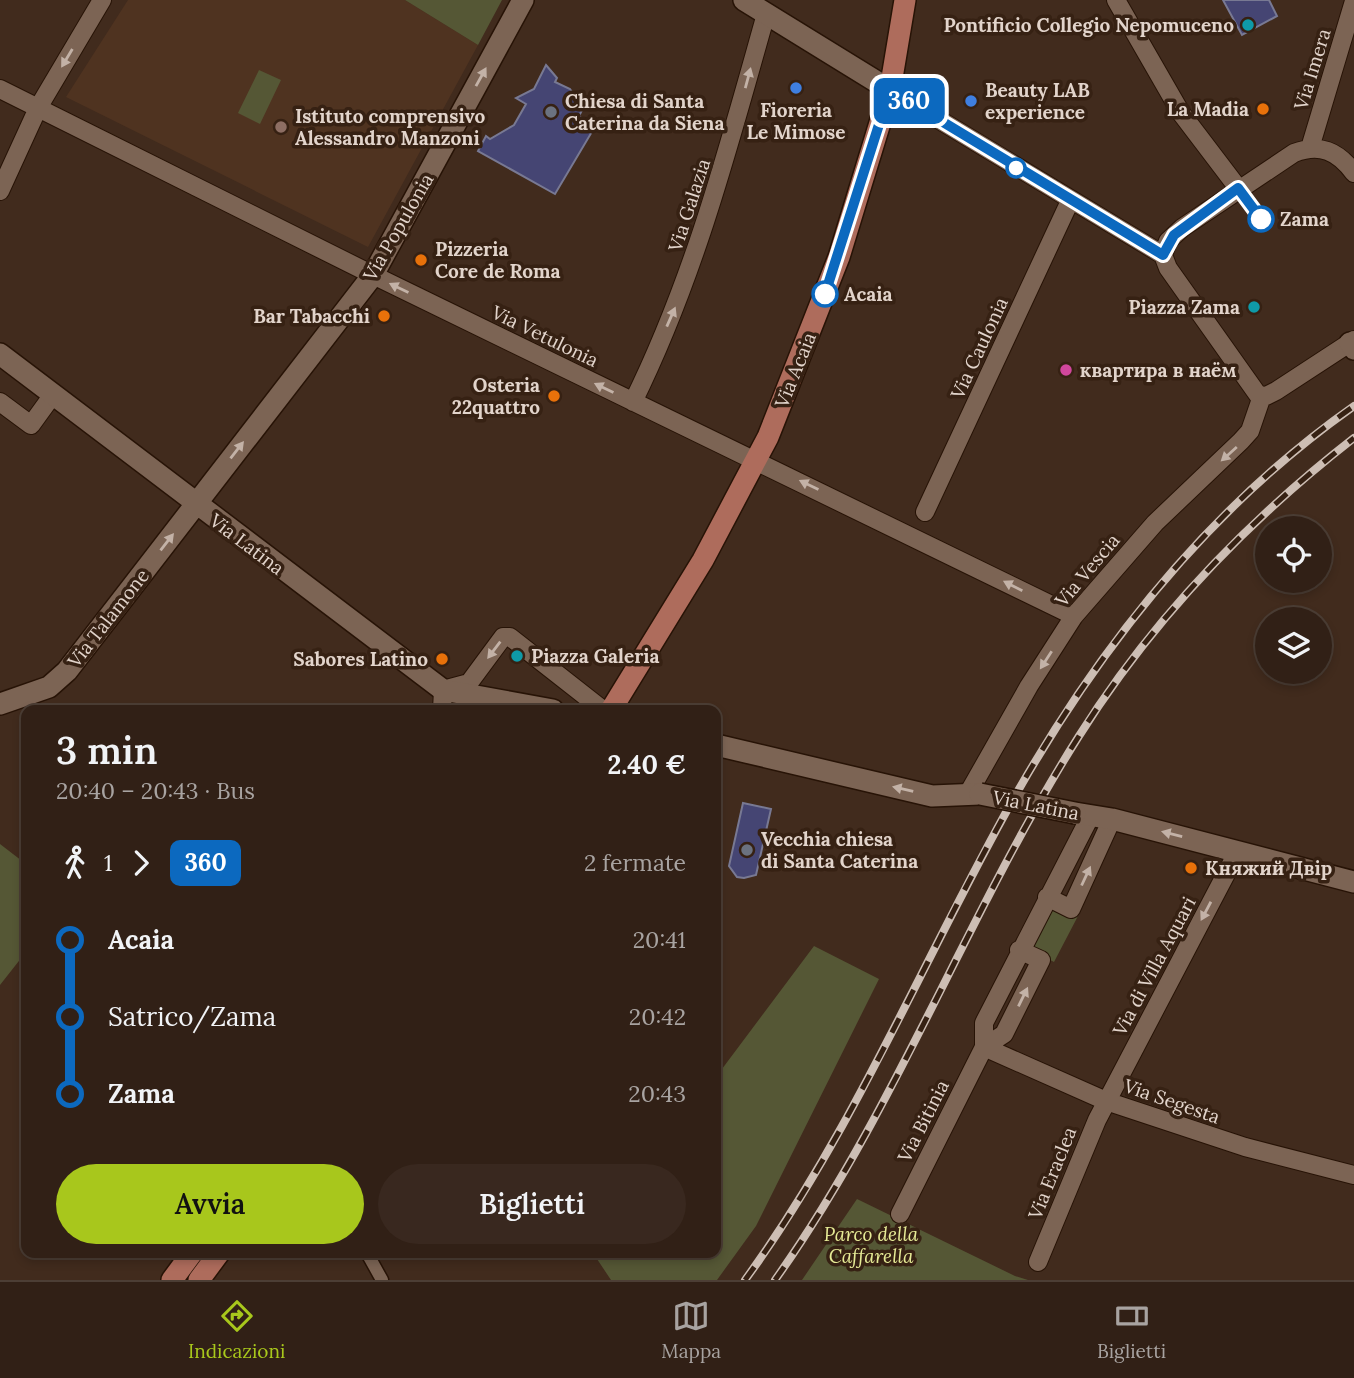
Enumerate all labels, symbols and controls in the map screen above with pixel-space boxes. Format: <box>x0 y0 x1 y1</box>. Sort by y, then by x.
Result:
place label: Pontificio Collegio Nepomuceno <box>943 13 1234 37</box>
marker: Pontificio Collegio Nepomuceno <box>1240 17 1256 33</box>
street label: Via Imera <box>1288 25 1336 113</box>
one-way arrow <box>61 49 73 68</box>
one-way arrow <box>475 66 487 86</box>
one-way arrow <box>744 67 754 88</box>
line badge: 360 <box>869 78 949 124</box>
place label: Beauty LAB experience <box>985 78 1090 124</box>
marker: Fioreria Le Mimose <box>788 80 804 96</box>
text: 360 <box>888 85 930 116</box>
place label: Chiesa di Santa Caterina da Siena <box>565 89 724 135</box>
marker: Beauty LAB experience <box>963 93 979 109</box>
place label: La Madia <box>1167 97 1249 121</box>
place label: Fioreria Le Mimose <box>747 98 845 144</box>
marker: La Madia <box>1255 101 1271 117</box>
place label: Istituto comprensivo Alessandro Manzoni <box>295 104 485 150</box>
marker: Chiesa di Santa Caterina da Siena <box>543 104 559 120</box>
marker: Istituto comprensivo Alessandro Manzoni <box>273 119 289 135</box>
street label: Via Galazia <box>662 155 715 255</box>
unlabelled marker <box>1006 158 1026 178</box>
street label: Via Populonia <box>357 169 439 286</box>
marker: Zama <box>1248 206 1274 232</box>
place label: Zama <box>1280 207 1329 231</box>
place label: Pizzeria Core de Roma <box>435 237 561 283</box>
marker: Pizzeria Core de Roma <box>413 252 429 268</box>
marker: Acaia <box>812 281 838 307</box>
one-way arrow <box>389 282 409 294</box>
place label: Acaia <box>844 282 892 306</box>
street label: Via Caulonia <box>945 293 1013 404</box>
place label: Piazza Zama <box>1128 295 1240 319</box>
street label: Via Vetulonia <box>487 299 602 372</box>
marker: Piazza Zama <box>1246 299 1262 315</box>
place label: Bar Tabacchi <box>253 304 370 328</box>
one-way arrow <box>666 307 677 328</box>
marker: Bar Tabacchi <box>376 308 392 324</box>
street label: Via Acaia <box>769 329 821 412</box>
place label: квартира в наём <box>1080 358 1237 382</box>
marker: квартира в наём <box>1058 362 1074 378</box>
place label: Osteria 22quattro <box>452 373 540 419</box>
one-way arrow <box>594 382 614 393</box>
marker: Osteria 22quattro <box>546 388 562 404</box>
one-way arrow <box>230 442 245 460</box>
one-way arrow <box>1220 445 1237 461</box>
one-way arrow <box>799 480 819 491</box>
street label: Via Latina <box>204 508 289 580</box>
map controls <box>1255 516 1332 684</box>
button: locate <box>1255 516 1332 593</box>
street label: Via Vescia <box>1049 528 1125 612</box>
one-way arrow <box>160 533 175 551</box>
street label: Via Talamone <box>61 564 154 673</box>
one-way arrow <box>1003 580 1023 591</box>
button: layers <box>1255 607 1332 684</box>
one-way arrow <box>487 641 501 659</box>
place label: Piazza Galeria <box>531 644 660 668</box>
place label: Sabores Latino <box>293 647 428 671</box>
marker: Piazza Galeria <box>509 648 525 664</box>
marker: Sabores Latino <box>434 651 450 667</box>
one-way arrow <box>1039 651 1053 669</box>
text: 3 min <box>56 726 158 774</box>
text: 2.40 € <box>607 748 686 781</box>
text: 20:40 – 20:43 · Bus <box>56 776 255 805</box>
one-way arrow <box>892 783 914 794</box>
street label: Via Latina <box>990 785 1081 825</box>
place label: Vecchia chiesa di Santa Caterina <box>761 827 918 873</box>
one-way arrow <box>1161 828 1183 839</box>
marker: Vecchia chiesa di Santa Caterina <box>739 842 755 858</box>
icon: walk <box>56 844 94 882</box>
icon: forward <box>122 844 160 882</box>
text: 360 <box>184 847 227 878</box>
text: 1 <box>104 848 112 877</box>
text: 2 fermate <box>584 848 686 877</box>
place label: Княжий Двір <box>1205 856 1332 880</box>
marker: Княжий Двір <box>1183 860 1199 876</box>
one-way arrow <box>1081 866 1092 887</box>
street label: Via di Villa Aquari <box>1107 892 1201 1041</box>
one-way arrow <box>1201 902 1213 922</box>
text: Acaia <box>108 923 174 956</box>
text: 20:41 <box>633 925 686 954</box>
one-way arrow <box>1017 987 1028 1007</box>
text: Satrico/Zama <box>108 1000 276 1033</box>
text: 20:42 <box>629 1002 686 1031</box>
street label: Via Segesta <box>1120 1073 1223 1129</box>
street label: Via Bitinia <box>892 1076 954 1167</box>
text: Zama <box>108 1077 175 1110</box>
text: 20:43 <box>628 1079 686 1108</box>
street label: Via Eraclea <box>1022 1123 1081 1224</box>
button: Avvia <box>56 1164 364 1244</box>
button: Biglietti <box>378 1164 686 1244</box>
park label: Parco della Caffarella <box>824 1222 919 1268</box>
tab: Indicazioni <box>188 1297 285 1363</box>
tab: Mappa <box>661 1297 721 1363</box>
tab: Biglietti <box>1097 1297 1166 1363</box>

